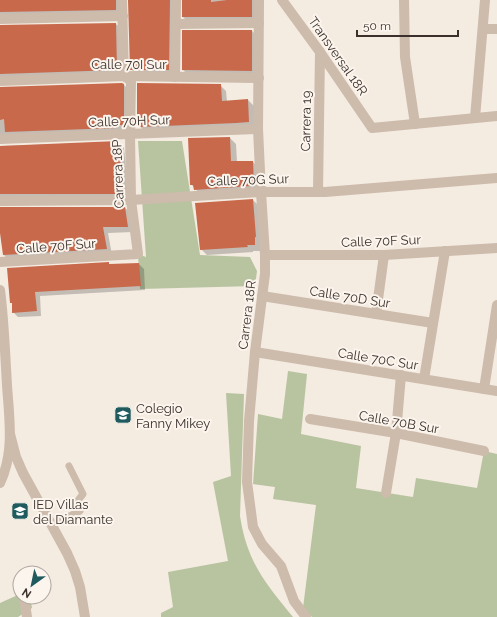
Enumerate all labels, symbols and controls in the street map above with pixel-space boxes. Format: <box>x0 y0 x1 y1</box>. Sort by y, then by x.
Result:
scale bar <box>357 12 458 38</box>
street label: Transversal 18R <box>305 14 371 98</box>
text: 50 m <box>363 19 391 33</box>
street label: Calle 70I Sur <box>91 57 167 72</box>
street label: Carrera 19 <box>298 90 314 151</box>
street label: Calle 70H Sur <box>88 112 171 130</box>
street label: Carrera 18P <box>109 139 127 209</box>
street label: Calle 70G Sur <box>207 171 290 189</box>
street label: Calle 70F Sur <box>341 232 422 250</box>
street label: Calle 70F Sur <box>16 236 97 256</box>
street label: Carrera 18R <box>235 280 259 350</box>
street label: Calle 70D Sur <box>308 283 392 311</box>
street label: Calle 70C Sur <box>337 345 420 373</box>
place label: Colegio Fanny Mikey <box>136 401 210 431</box>
school or university icon: Colegio Fanny Mikey <box>113 405 133 425</box>
street label: Calle 70B Sur <box>358 408 441 436</box>
place label: IED Villas del Diamante <box>33 497 113 527</box>
school or university icon: IED Villas del Diamante <box>10 501 30 521</box>
north arrow <box>12 565 52 605</box>
text: N <box>20 585 34 601</box>

